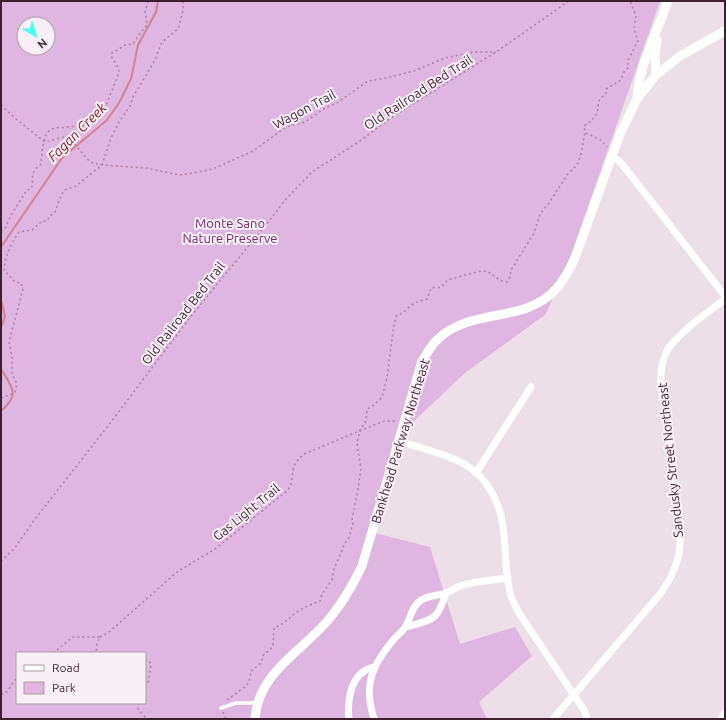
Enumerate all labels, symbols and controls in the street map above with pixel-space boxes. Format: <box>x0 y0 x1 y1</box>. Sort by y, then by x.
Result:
north arrow <box>16 16 56 56</box>
text: N <box>35 37 49 51</box>
street label: Old Railroad Bed Trail <box>361 51 475 132</box>
street label: Wagon Trail <box>270 86 338 131</box>
water label: Fagan Creek <box>44 99 110 165</box>
park label: Monte Sano Nature Preserve <box>183 216 277 245</box>
street label: Old Railroad Bed Trail <box>139 259 228 367</box>
street label: Bankhead Parkway Northeast <box>368 357 432 525</box>
street label: Sandusky Street Northeast <box>655 382 685 538</box>
street label: Gas Light Trail <box>210 481 283 543</box>
legend <box>16 652 146 704</box>
text: Road <box>52 661 80 674</box>
text: Park <box>52 681 76 694</box>

